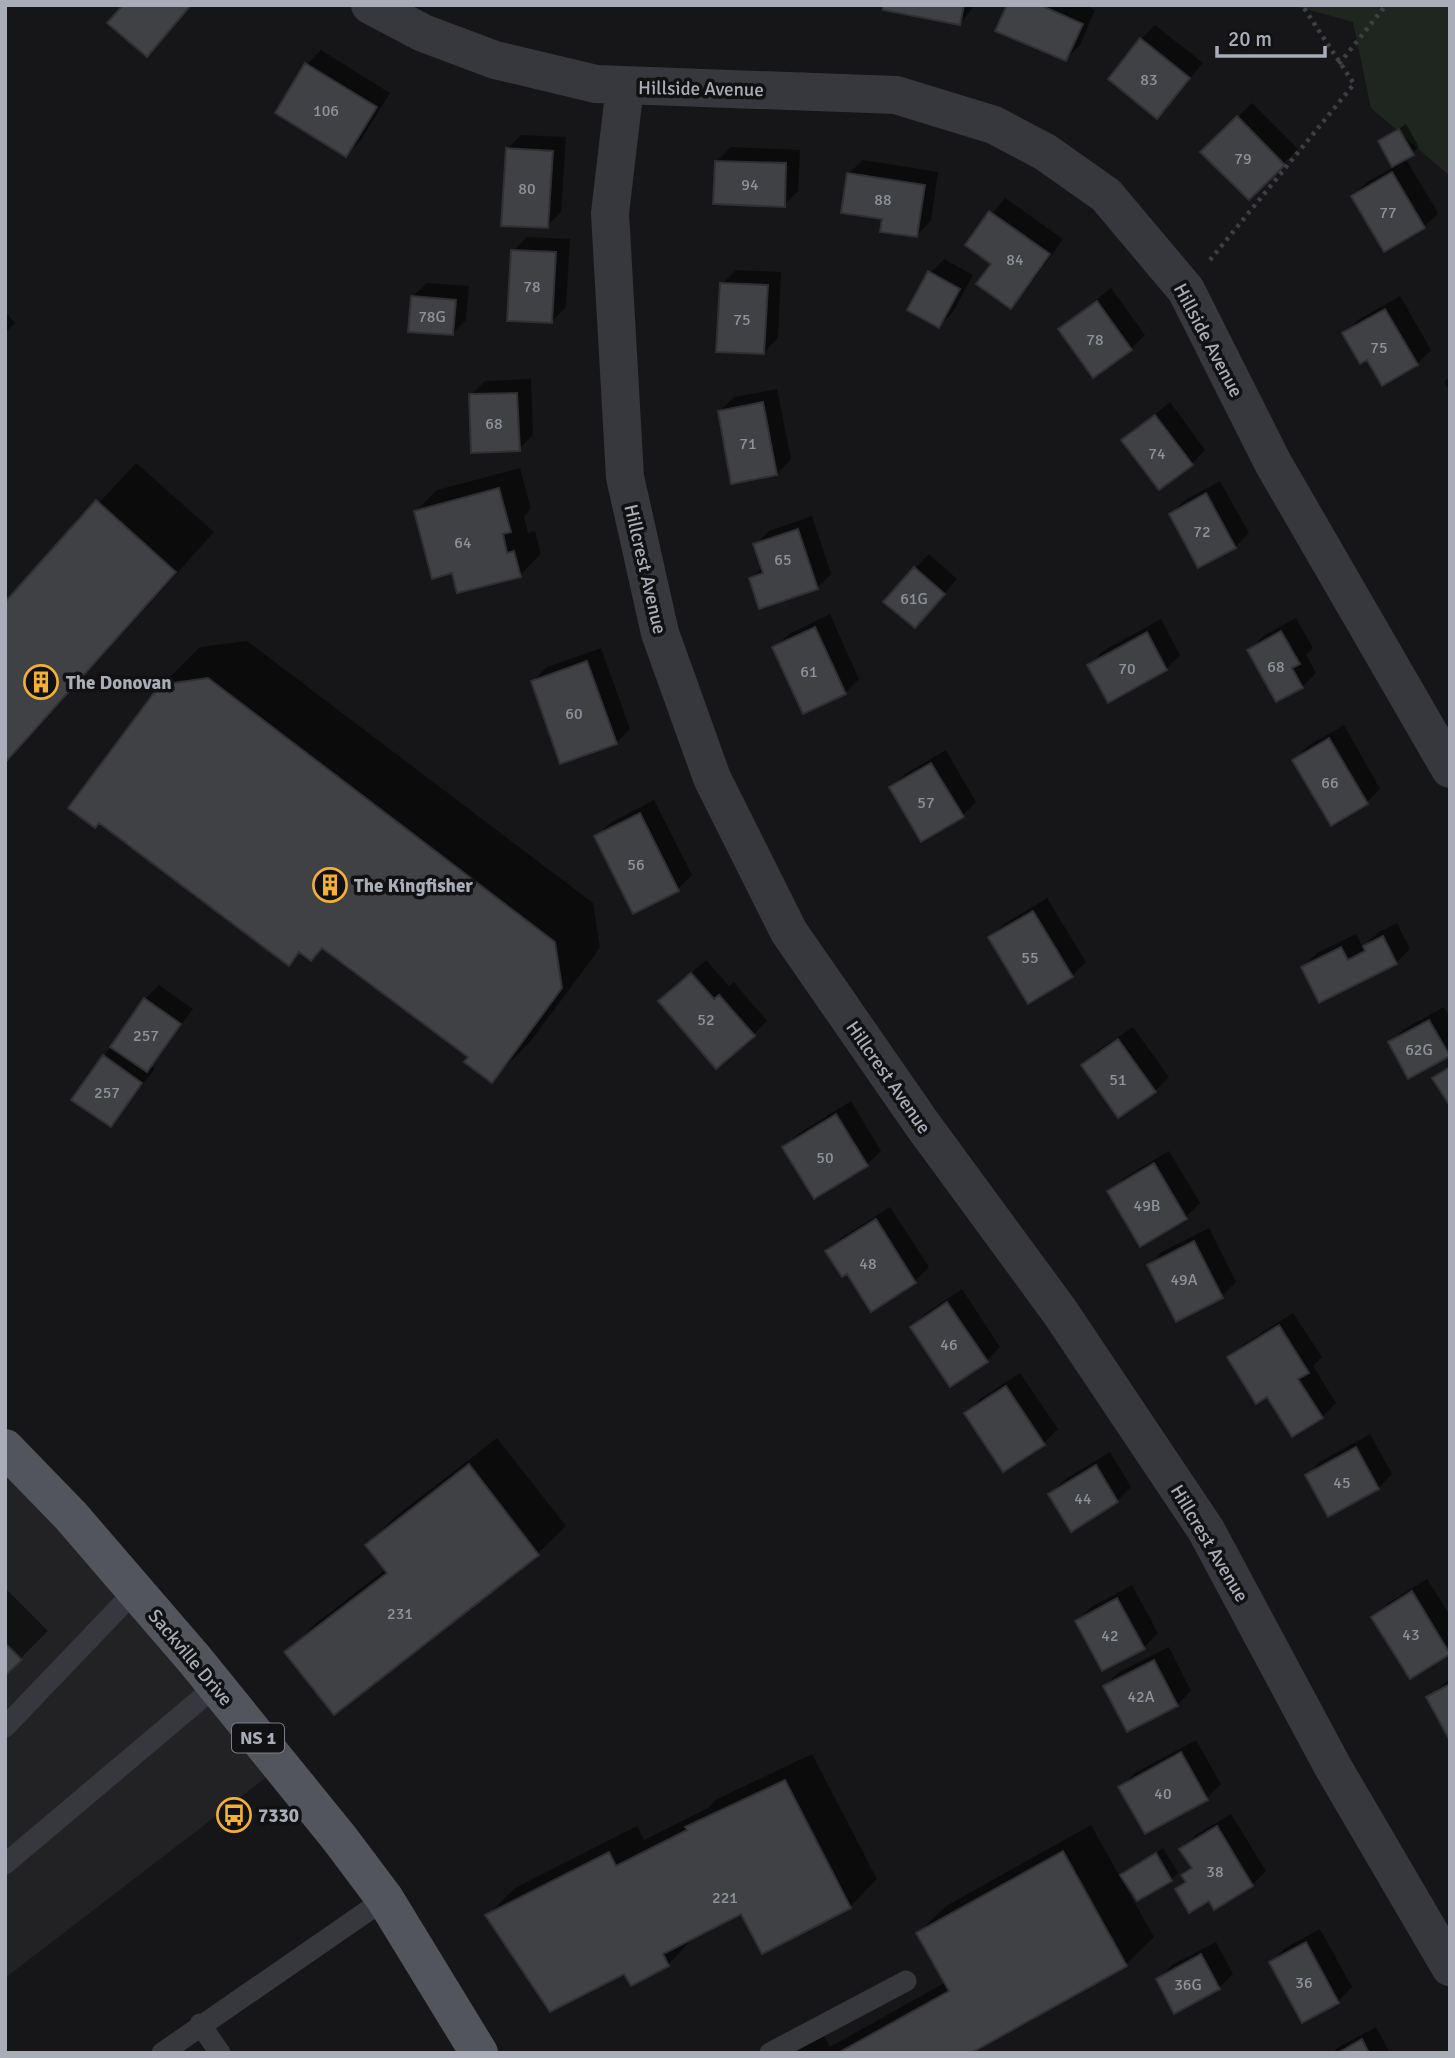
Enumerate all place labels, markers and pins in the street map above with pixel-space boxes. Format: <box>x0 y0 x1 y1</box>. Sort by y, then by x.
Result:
building icon: The Donovan <box>22 663 60 701</box>
place label: The Donovan <box>66 671 172 695</box>
building icon: The Kingfisher <box>311 866 349 904</box>
place label: The Kingfisher <box>354 874 473 898</box>
bus stop icon: 7330 <box>215 1796 253 1834</box>
place label: 7330 <box>258 1804 299 1828</box>

